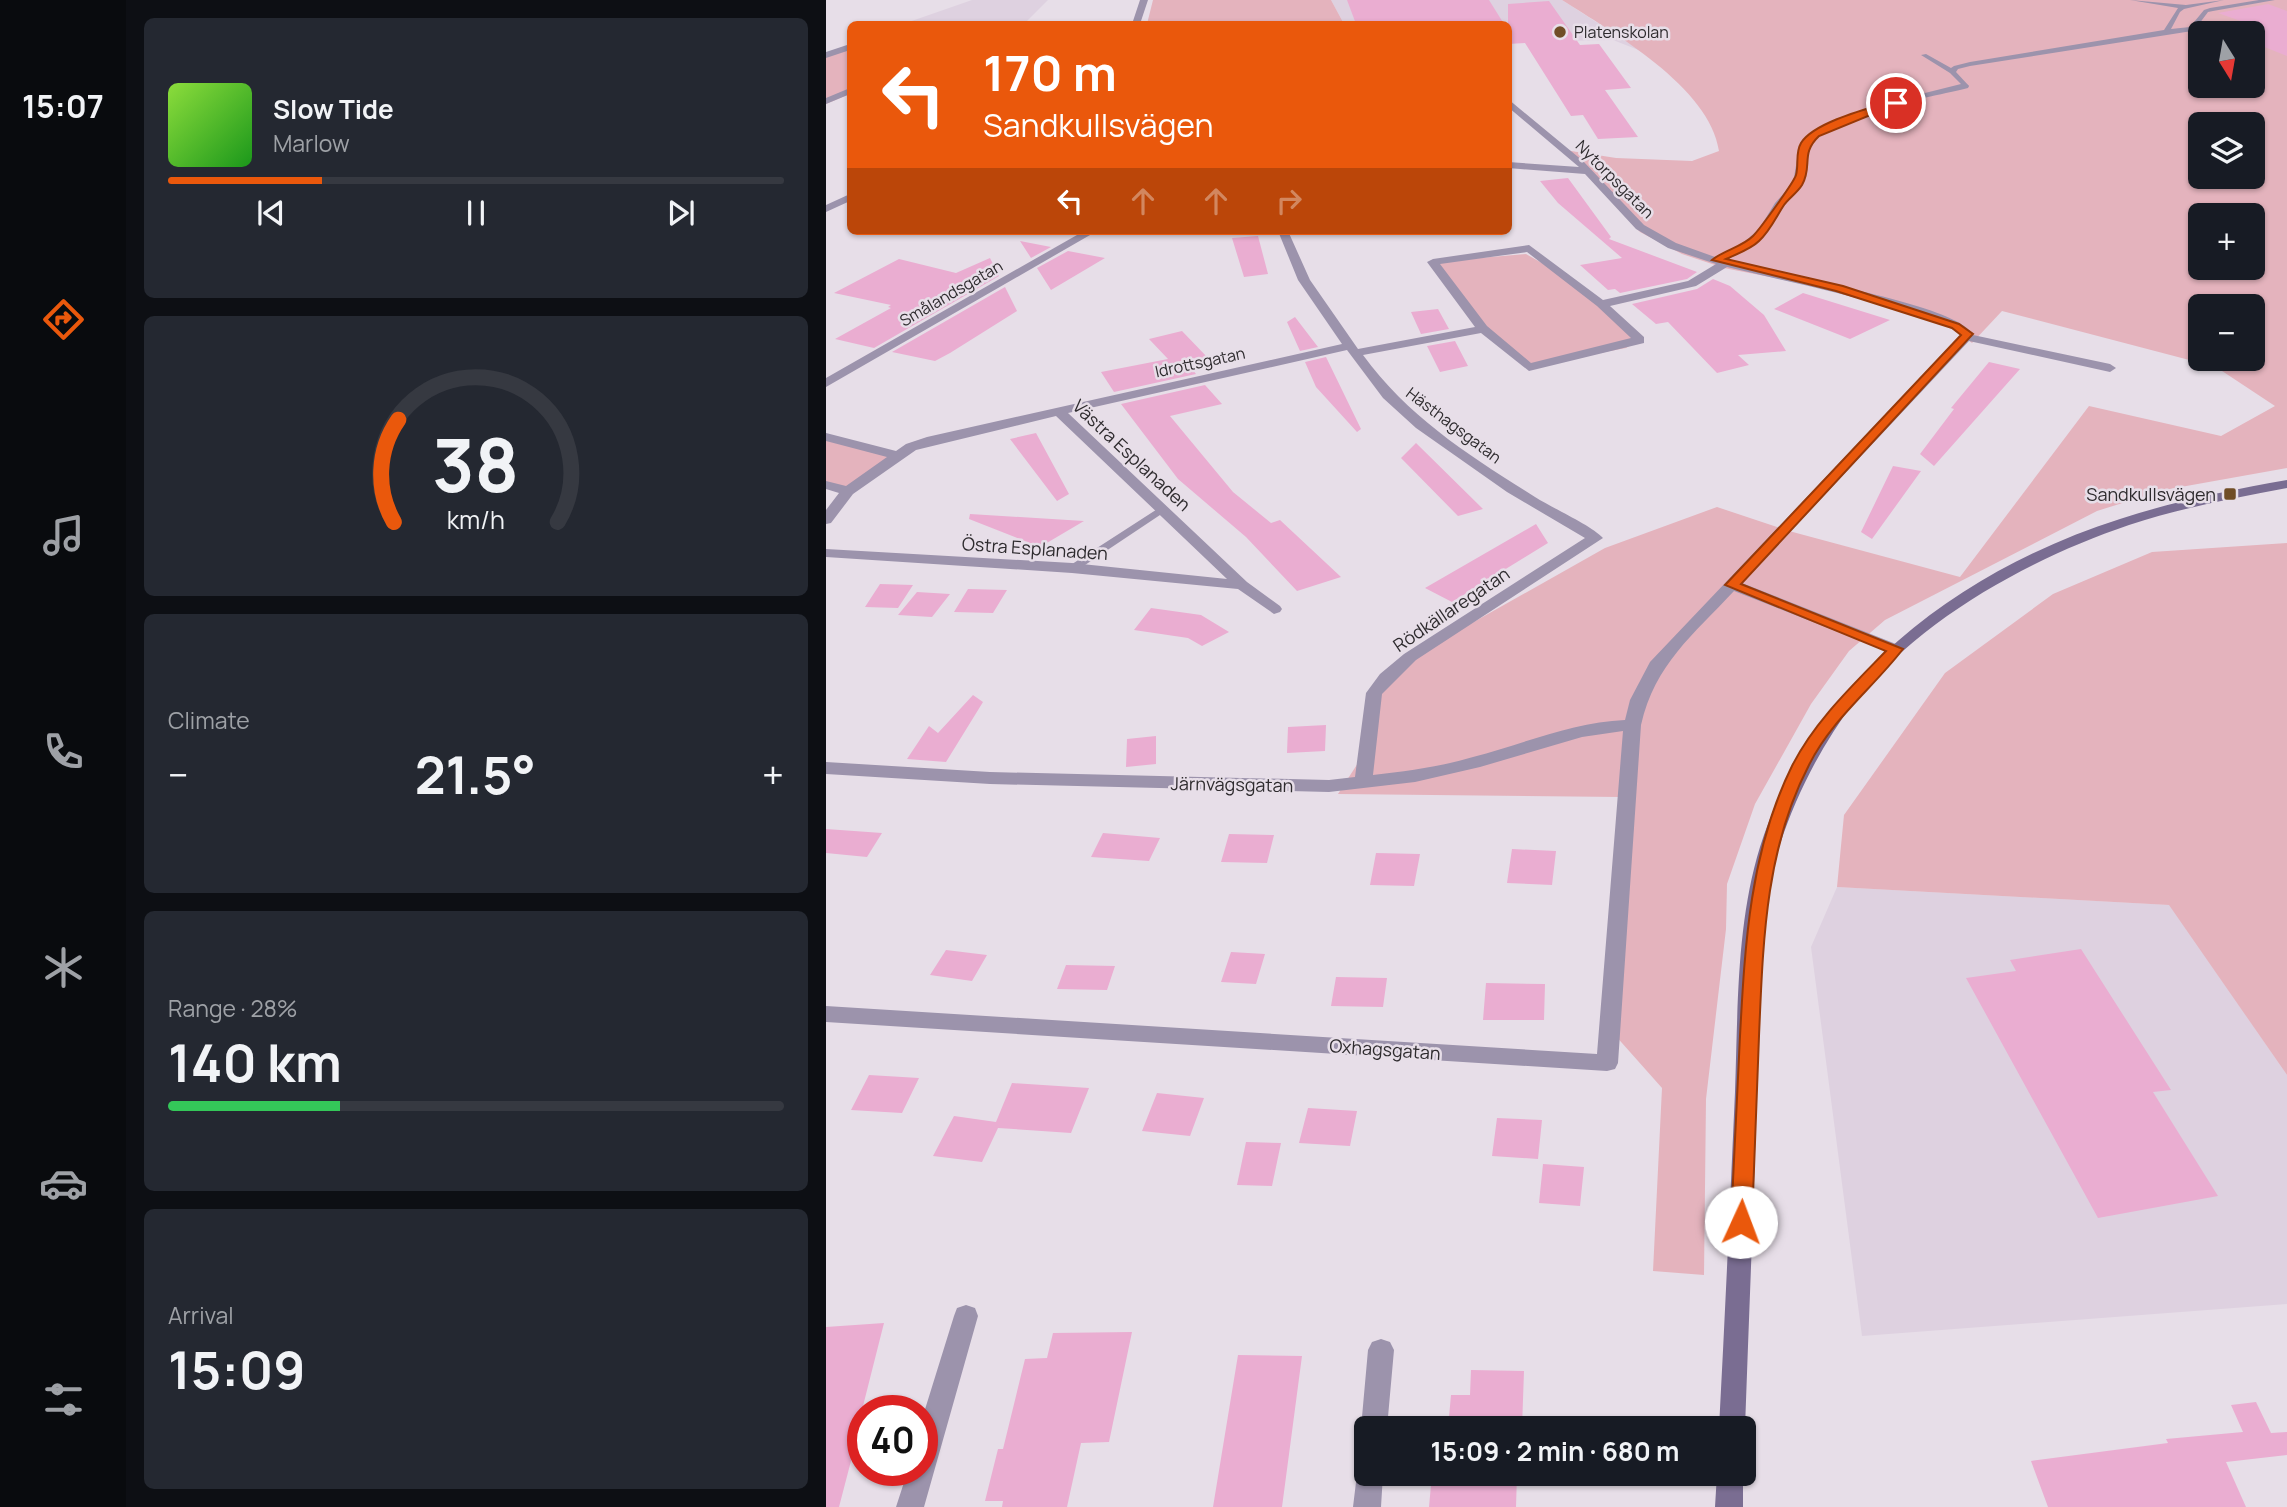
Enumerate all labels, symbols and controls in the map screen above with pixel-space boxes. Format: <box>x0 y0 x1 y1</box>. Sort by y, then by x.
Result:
place label: Platenskolan <box>1574 21 1669 43</box>
north arrow <box>2188 21 2264 98</box>
map controls <box>2188 21 2265 371</box>
marker: Platenskolan <box>1552 24 1568 40</box>
text: 170 m <box>983 39 1117 106</box>
icon: left <box>868 49 959 140</box>
pin <box>1866 73 1926 133</box>
text: 15:07 <box>22 84 104 128</box>
icon: arrive <box>1877 84 1915 122</box>
text: Slow Tide <box>273 91 394 127</box>
text: Sandkullsvägen <box>983 103 1214 147</box>
button: layers <box>2188 112 2265 189</box>
text: Marlow <box>273 127 350 159</box>
street label: Nytorpsgatan <box>1571 135 1659 223</box>
icon: left <box>1051 182 1089 220</box>
icon: ahead <box>1124 182 1162 220</box>
icon: ahead <box>1197 182 1235 220</box>
icon: right <box>1270 182 1308 220</box>
icon: previous <box>252 194 290 232</box>
icon: pause <box>457 194 495 232</box>
icon: next <box>662 194 700 232</box>
button: + <box>2188 203 2265 280</box>
street label: Smålandsgatan <box>896 255 1006 331</box>
button: − <box>2188 294 2265 371</box>
icon: directions <box>39 295 88 344</box>
street label: Idrottsgatan <box>1153 342 1247 382</box>
street label: Hästhagsgatan <box>1402 382 1506 468</box>
street label: Västra Esplanaden <box>1068 394 1196 516</box>
text: 38 <box>433 414 519 514</box>
place label: Sandkullsvägen <box>2086 482 2216 506</box>
marker: Sandkullsvägen <box>2222 486 2238 502</box>
text: km/h <box>447 501 505 536</box>
icon: music <box>39 511 88 560</box>
street label: Östra Esplanaden <box>961 531 1109 565</box>
street label: Rödkällaregatan <box>1388 561 1514 657</box>
text: Climate <box>168 704 250 736</box>
icon: phone <box>39 727 88 776</box>
text: 21.5° <box>415 739 536 810</box>
text: − <box>168 748 189 800</box>
text: + <box>762 748 784 800</box>
street label: Järnvägsgatan <box>1170 771 1294 797</box>
icon: climate <box>39 943 88 992</box>
text: Range · 28% <box>168 992 298 1024</box>
text: 140 km <box>168 1027 342 1098</box>
street label: Oxhagsgatan <box>1329 1033 1441 1065</box>
icon: car <box>39 1159 88 1208</box>
position arrow <box>1704 1185 1778 1259</box>
text: Arrival <box>168 1299 234 1331</box>
text: 15:09 <box>168 1334 306 1405</box>
icon: filters <box>39 1375 88 1424</box>
speed limit sign: 40 <box>847 1395 938 1486</box>
text: 15:09 · 2 min · 680 m <box>1431 1433 1679 1469</box>

